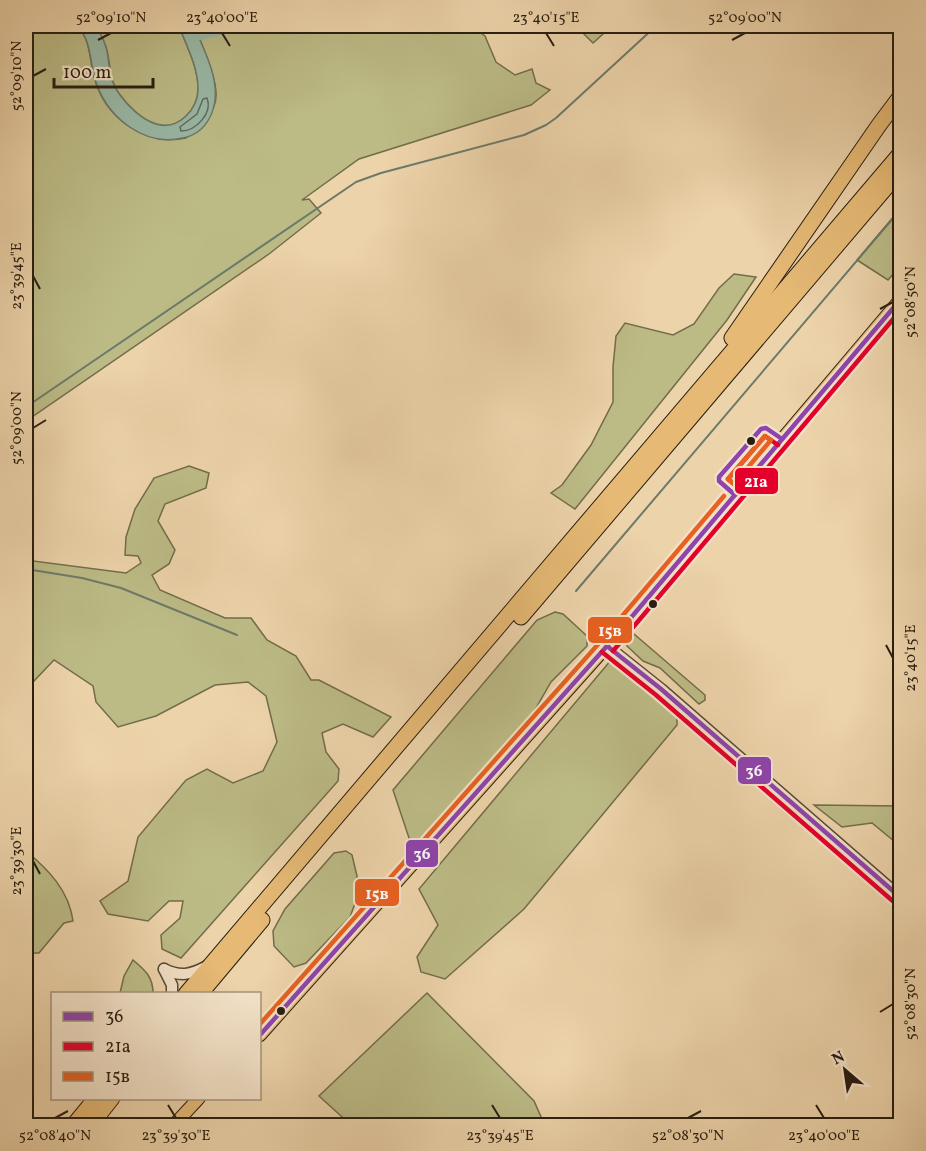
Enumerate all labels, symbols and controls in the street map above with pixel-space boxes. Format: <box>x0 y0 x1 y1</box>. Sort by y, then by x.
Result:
text: 52°09'10"N <box>76 8 146 29</box>
text: 23°40'00"E <box>186 8 258 29</box>
text: 23°40'15"E <box>512 8 580 29</box>
text: 52°09'00"N <box>708 8 782 29</box>
text: 52°09'10"N <box>7 41 28 111</box>
scale bar <box>54 51 153 89</box>
text: 100 m <box>63 61 112 86</box>
text: 23°39'45"E <box>7 242 28 310</box>
text: 52°08'50"N <box>901 266 922 338</box>
text: 52°09'00"N <box>7 391 28 465</box>
unlabelled marker <box>745 435 757 447</box>
line badge: 21а <box>734 467 779 495</box>
text: 21а <box>744 472 768 494</box>
unlabelled marker <box>647 598 659 610</box>
line badge: 15в <box>587 616 633 644</box>
text: 15в <box>598 621 622 643</box>
text: 23°40'15"E <box>901 624 922 692</box>
line badge: 36 <box>737 756 772 785</box>
text: 36 <box>746 761 763 783</box>
text: 23°39'30"E <box>7 826 28 896</box>
line badge: 36 <box>405 839 439 868</box>
text: 36 <box>414 844 431 866</box>
line badge: 15в <box>354 878 400 907</box>
text: 15в <box>365 884 389 906</box>
text: 52°08'30"N <box>901 968 922 1040</box>
legend <box>51 992 261 1100</box>
text: 36 <box>105 1005 123 1030</box>
unlabelled marker <box>275 1005 287 1017</box>
text: 21а <box>105 1035 131 1060</box>
north arrow <box>815 1040 875 1100</box>
text: N <box>828 1046 849 1071</box>
text: 15в <box>105 1065 130 1090</box>
text: 52°08'40"N <box>19 1126 91 1147</box>
text: 23°39'30"E <box>141 1126 211 1147</box>
text: 23°39'45"E <box>466 1126 534 1147</box>
text: 52°08'30"N <box>652 1126 724 1147</box>
text: 23°40'00"E <box>788 1126 860 1147</box>

